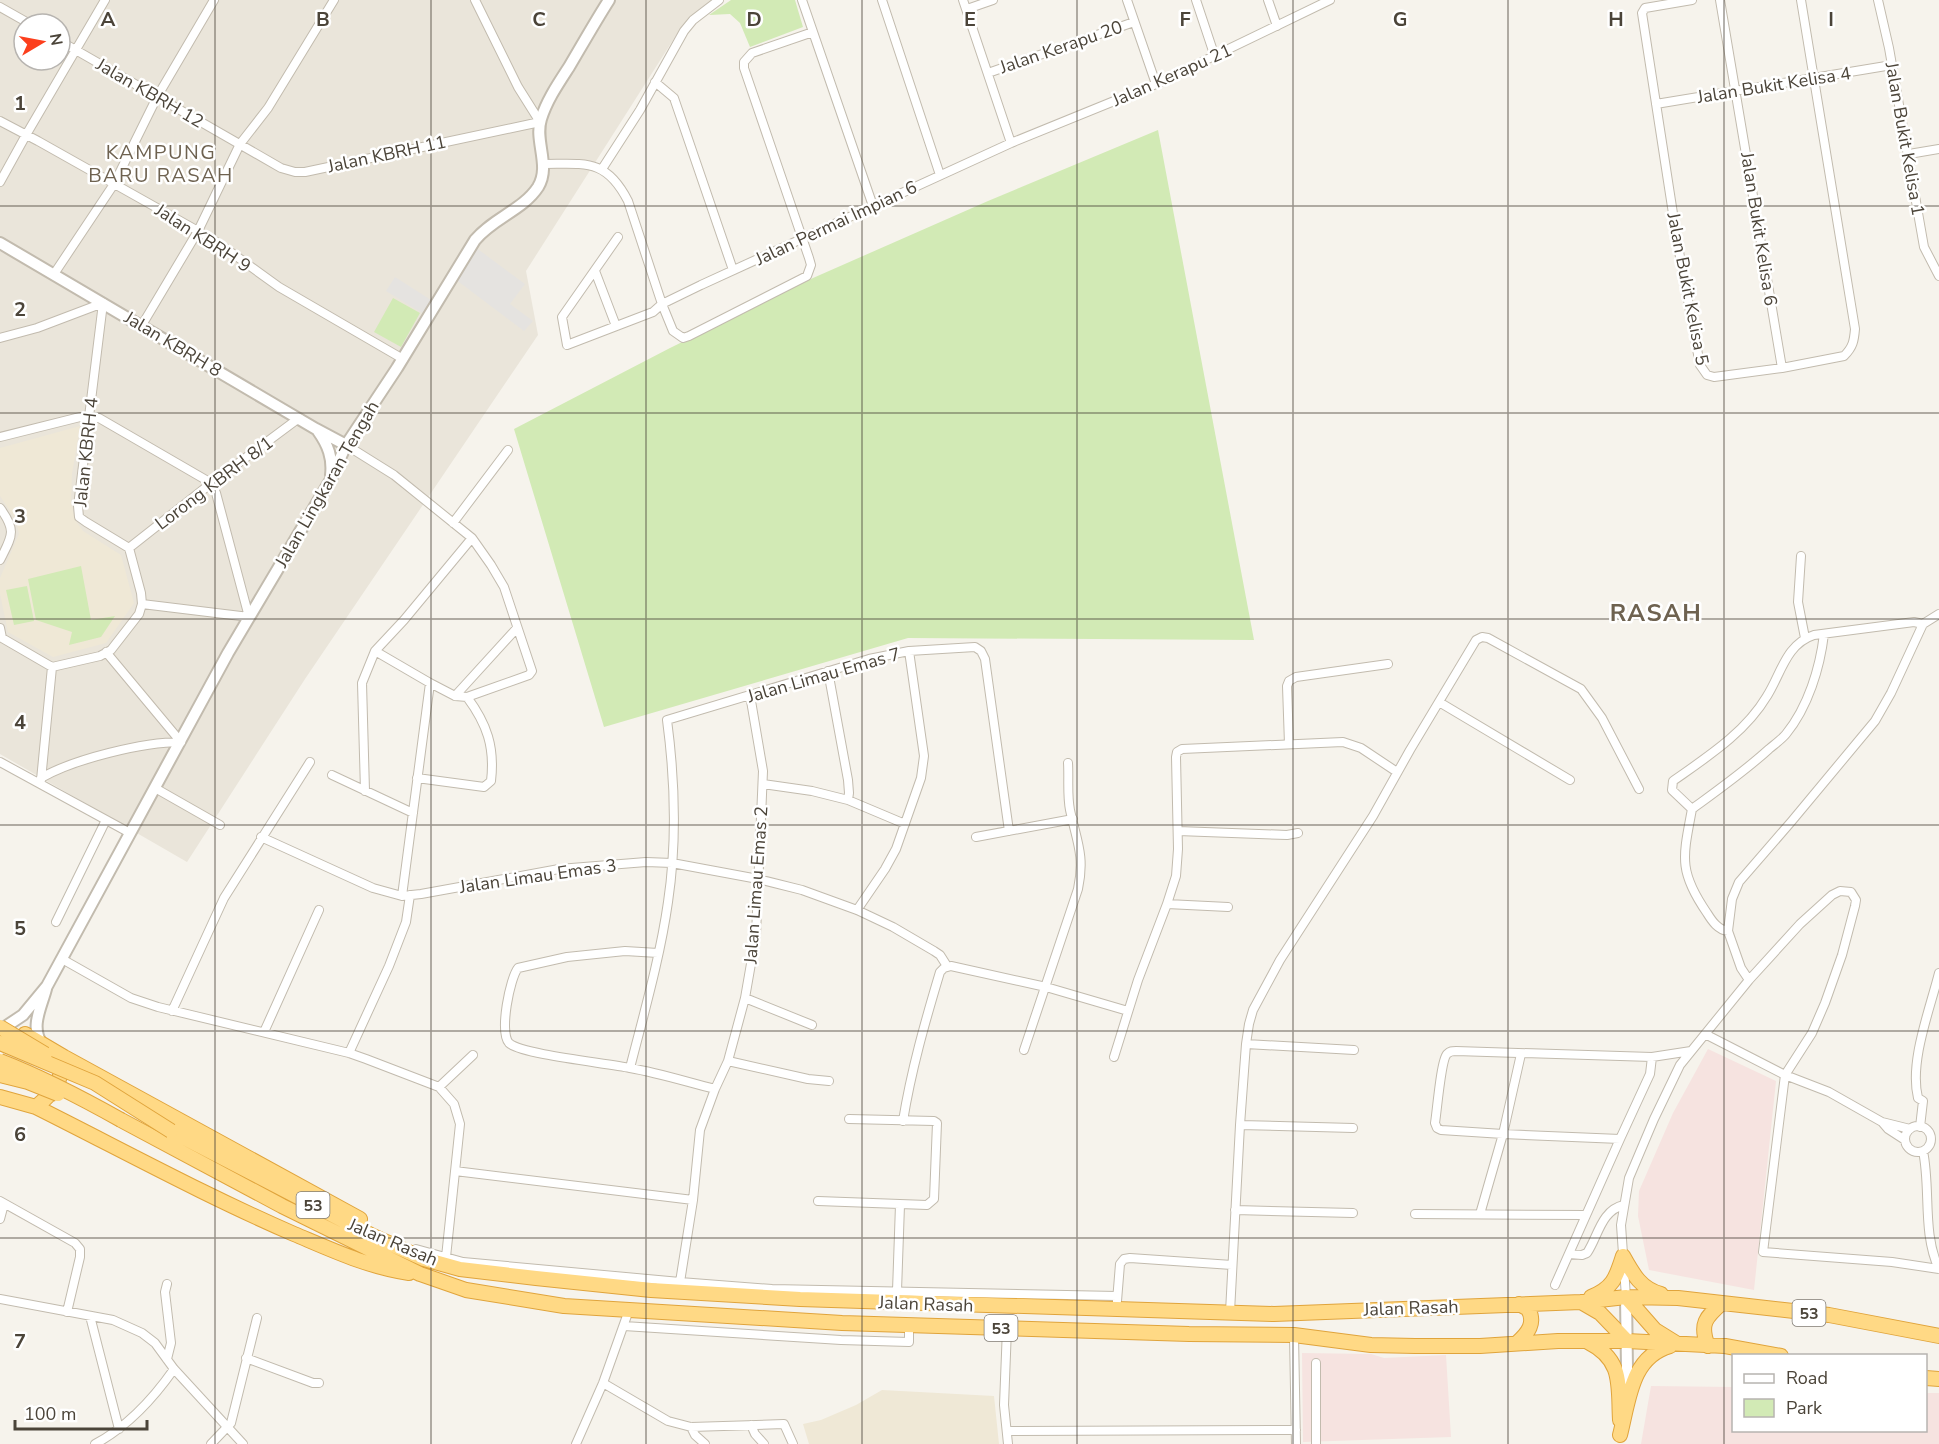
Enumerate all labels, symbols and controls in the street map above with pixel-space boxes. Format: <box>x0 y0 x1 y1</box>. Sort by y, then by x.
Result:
text: A <box>101 6 116 33</box>
text: B <box>316 6 330 33</box>
text: C <box>532 6 546 33</box>
text: D <box>746 6 762 33</box>
text: E <box>964 6 976 33</box>
text: F <box>1179 6 1191 33</box>
text: G <box>1393 6 1407 33</box>
text: H <box>1608 6 1624 33</box>
text: I <box>1828 6 1834 33</box>
north arrow <box>12 12 72 72</box>
street label: Jalan Kerapu 20 <box>995 15 1126 80</box>
text: N <box>44 32 68 47</box>
street label: Jalan Kerapu 21 <box>1108 38 1236 112</box>
street label: Jalan KBRH 12 <box>91 52 208 134</box>
street label: Jalan Bukit Kelisa 1 <box>1880 60 1930 218</box>
street label: Jalan Bukit Kelisa 4 <box>1694 61 1853 109</box>
text: 1 <box>14 90 26 117</box>
street label: Jalan KBRH 11 <box>325 130 448 178</box>
district label: KAMPUNG BARU RASAH <box>88 139 234 189</box>
street label: Jalan Bukit Kelisa 6 <box>1735 149 1783 308</box>
street label: Jalan Permai Impian 6 <box>750 175 921 271</box>
street label: Jalan KBRH 9 <box>150 198 256 278</box>
street label: Jalan Bukit Kelisa 5 <box>1661 210 1715 367</box>
text: 2 <box>14 296 26 323</box>
street label: Jalan KBRH 8 <box>119 305 226 383</box>
street label: Jalan KBRH 4 <box>68 396 104 509</box>
street label: Jalan Lingkaran Tengah <box>269 396 385 573</box>
street label: Lorong KBRH 8/1 <box>150 431 278 535</box>
text: 3 <box>14 503 26 530</box>
district label: RASAH <box>1610 597 1702 629</box>
street label: Jalan Limau Emas 7 <box>744 642 903 709</box>
text: 4 <box>14 709 26 736</box>
street label: Jalan Limau Emas 2 <box>738 805 773 966</box>
street label: Jalan Limau Emas 3 <box>457 853 618 899</box>
text: 5 <box>14 915 26 942</box>
text: 6 <box>14 1121 26 1148</box>
road number: 53 <box>296 1192 330 1218</box>
street label: Jalan Rasah <box>344 1212 441 1272</box>
street label: Jalan Rasah <box>877 1290 974 1318</box>
street label: Jalan Rasah <box>1362 1294 1459 1322</box>
road number: 53 <box>1792 1300 1826 1326</box>
road number: 53 <box>984 1315 1018 1341</box>
text: 7 <box>14 1328 26 1355</box>
legend <box>1732 1354 1927 1432</box>
text: Road <box>1786 1366 1828 1390</box>
scale bar <box>15 1393 147 1431</box>
text: Park <box>1786 1396 1823 1420</box>
text: 100 m <box>24 1402 76 1426</box>

